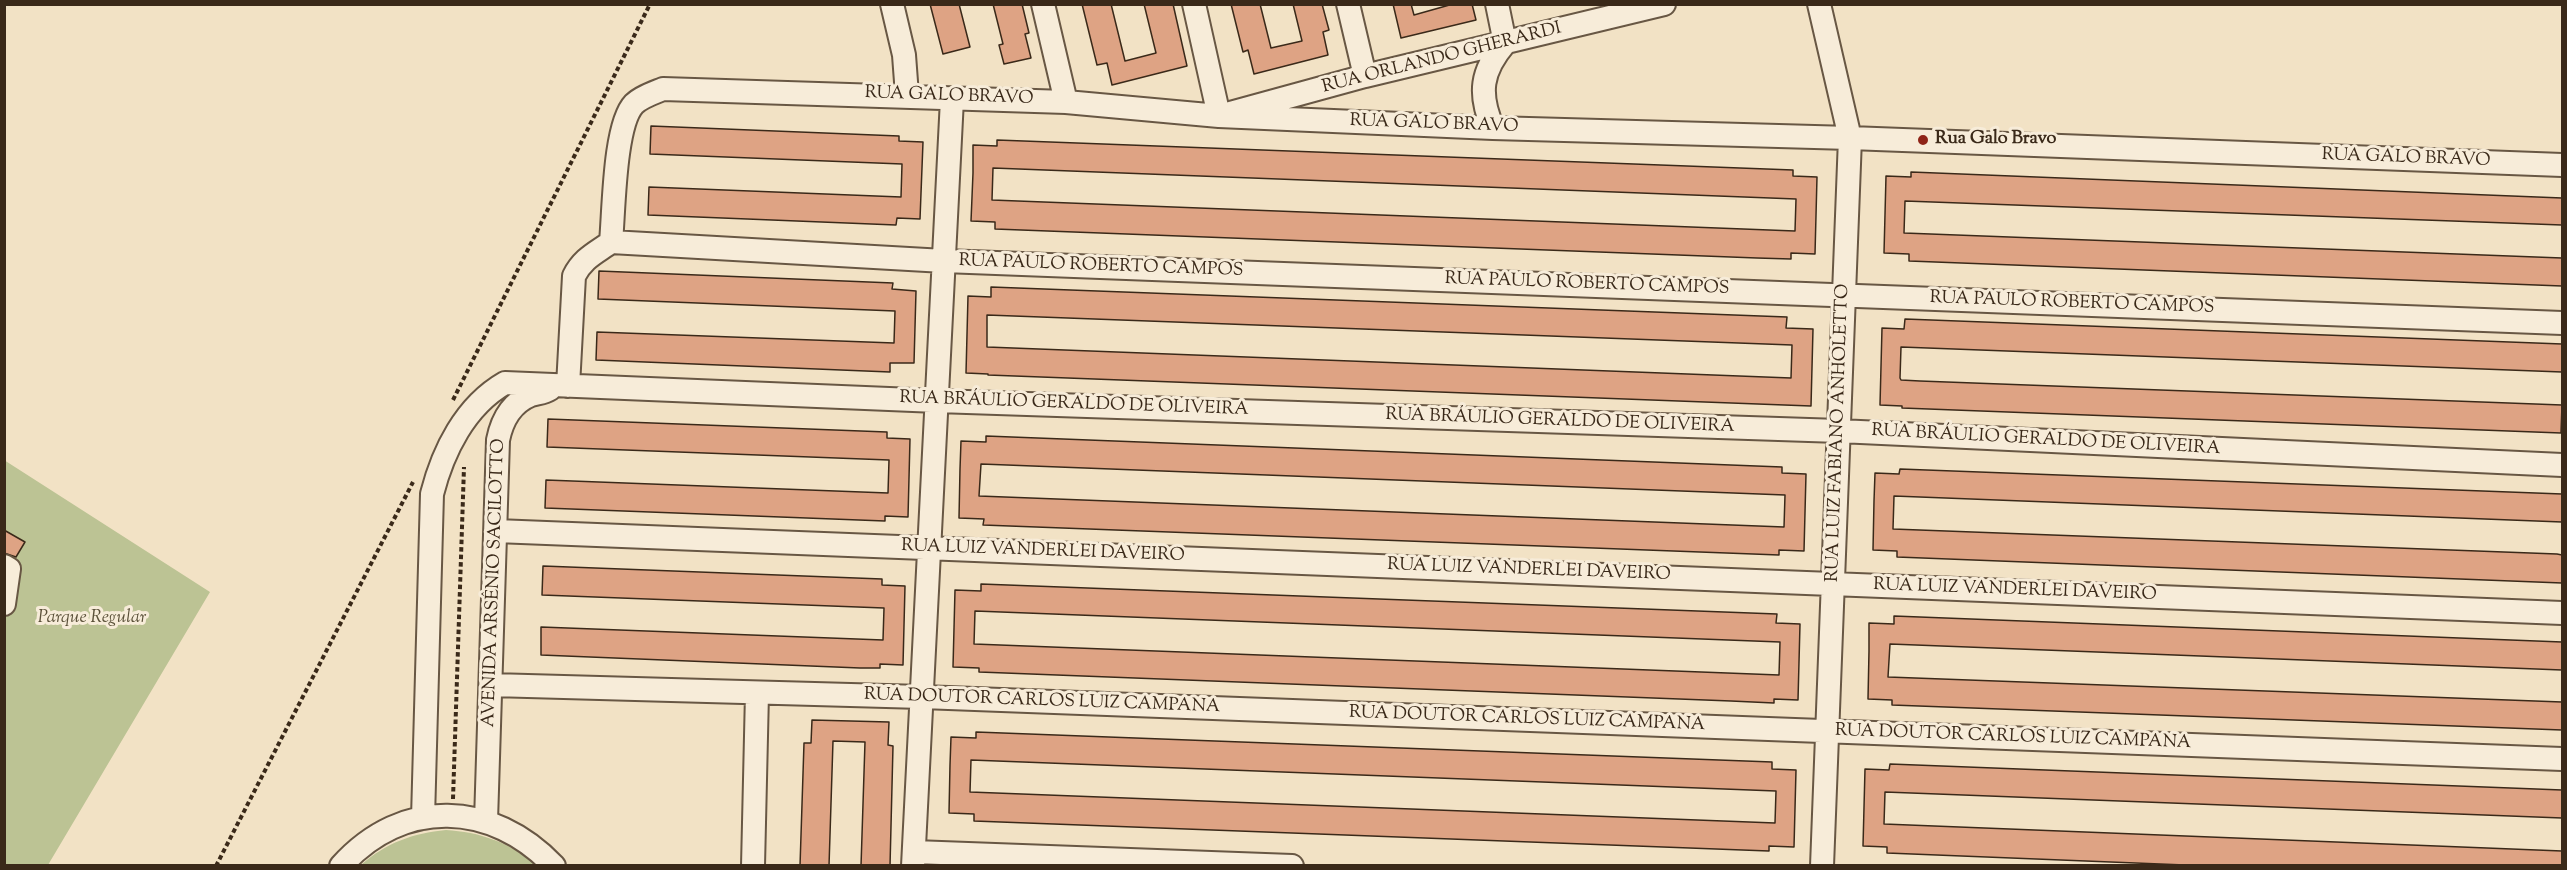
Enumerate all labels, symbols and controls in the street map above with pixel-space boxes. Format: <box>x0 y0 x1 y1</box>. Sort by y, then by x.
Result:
street label: RUA ORLANDO GHERARDI <box>1320 19 1564 99</box>
street label: RUA GALO BRAVO <box>864 83 1034 111</box>
street label: RUA GALO BRAVO <box>1349 111 1519 139</box>
place label: Rua Galo Bravo <box>1935 129 2056 151</box>
marker: Rua Galo Bravo <box>1916 133 1930 147</box>
street label: RUA GALO BRAVO <box>2321 145 2491 173</box>
street label: RUA PAULO ROBERTO CAMPOS <box>958 251 1244 283</box>
street label: RUA PAULO ROBERTO CAMPOS <box>1444 269 1730 301</box>
street label: RUA LUIZ FABIANO ANHOLETTO <box>1823 283 1855 583</box>
street label: RUA PAULO ROBERTO CAMPOS <box>1929 288 2215 320</box>
street label: RUA BRÁULIO GERALDO DE OLIVEIRA <box>899 388 1249 422</box>
street label: RUA BRÁULIO GERALDO DE OLIVEIRA <box>1385 405 1735 439</box>
street label: RUA BRÁULIO GERALDO DE OLIVEIRA <box>1871 421 2221 461</box>
street label: AVENIDA ARSÊNIO SACILOTTO <box>479 438 511 728</box>
street label: RUA LUIZ VANDERLEI DAVEIRO <box>901 536 1185 568</box>
street label: RUA LUIZ VANDERLEI DAVEIRO <box>1387 555 1671 587</box>
street label: RUA LUIZ VANDERLEI DAVEIRO <box>1873 575 2157 607</box>
park label: Parque Regular <box>38 608 146 630</box>
street label: RUA DOUTOR CARLOS LUIZ CAMPANA <box>863 685 1221 719</box>
street label: RUA DOUTOR CARLOS LUIZ CAMPANA <box>1348 703 1706 737</box>
street label: RUA DOUTOR CARLOS LUIZ CAMPANA <box>1834 721 2192 755</box>

